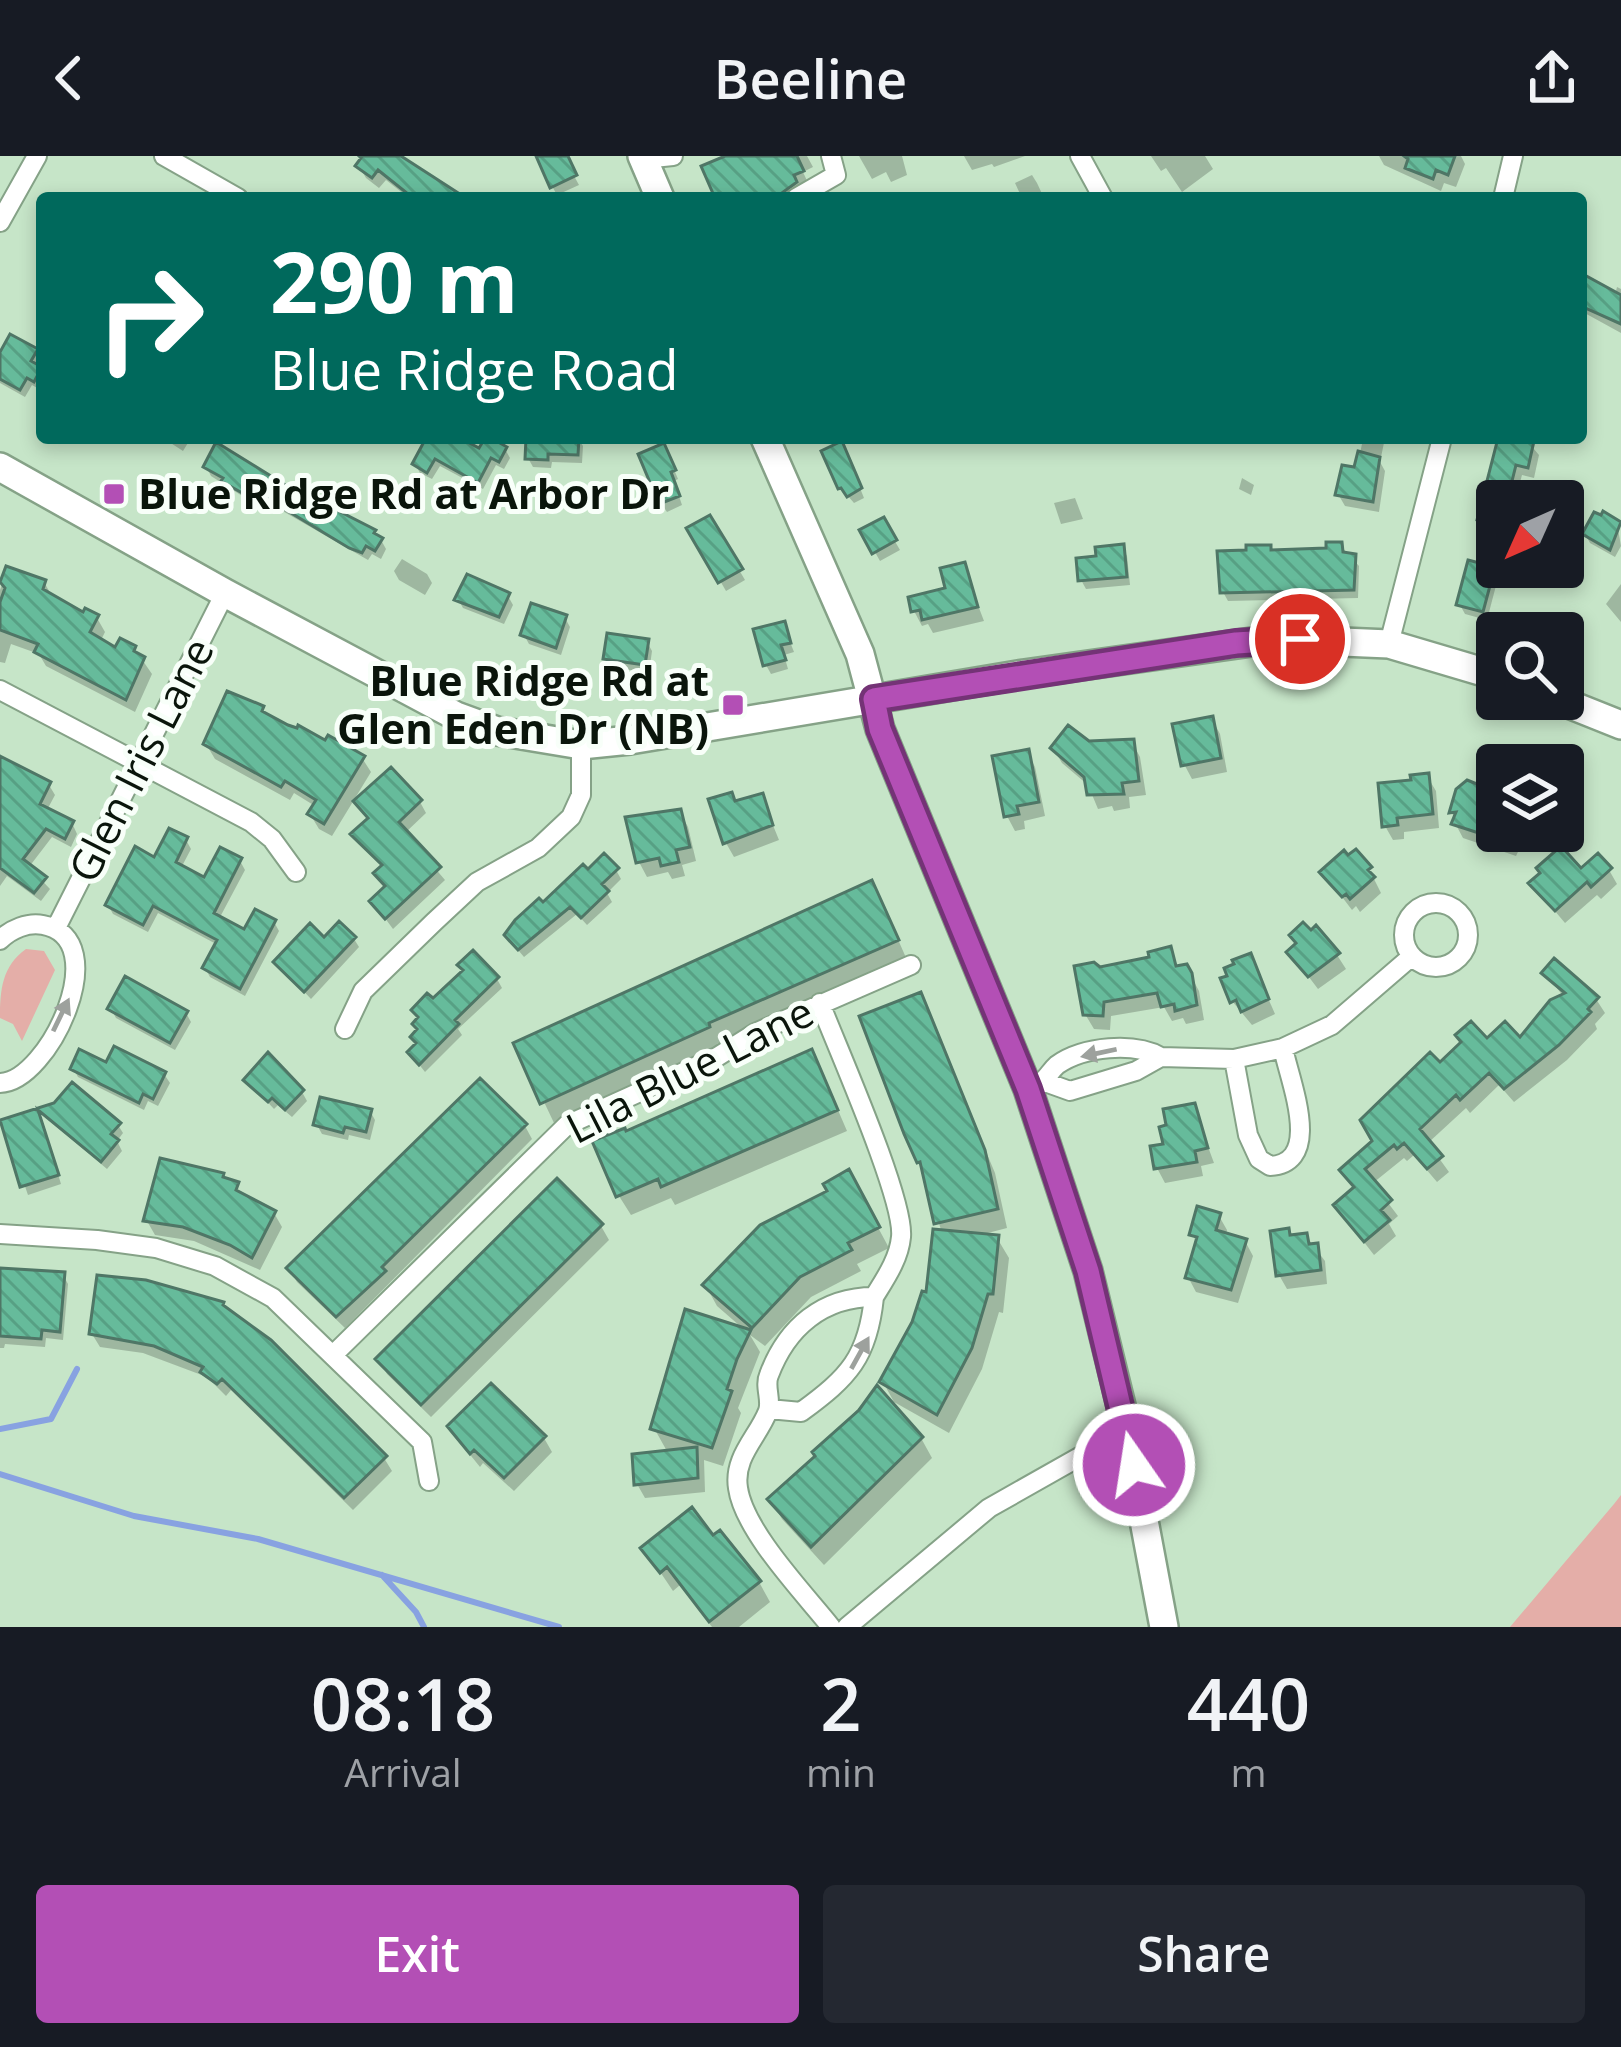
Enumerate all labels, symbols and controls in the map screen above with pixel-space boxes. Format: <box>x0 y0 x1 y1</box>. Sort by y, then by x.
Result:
text: Beeline <box>714 41 907 115</box>
icon: back <box>36 45 102 111</box>
icon: share <box>1519 45 1585 111</box>
text: 290 m <box>270 223 518 338</box>
icon: right <box>72 240 228 396</box>
text: Blue Ridge Road <box>270 332 679 406</box>
place label: Blue Ridge Rd at Arbor Dr <box>138 464 669 521</box>
north arrow <box>1476 480 1584 588</box>
map controls <box>1476 480 1584 852</box>
marker: Blue Ridge Rd at Arbor Dr <box>101 481 127 507</box>
pin <box>1249 588 1351 690</box>
icon: arrive <box>1267 606 1333 672</box>
button: search <box>1476 612 1584 720</box>
street label: Glen Iris Lane <box>54 628 226 891</box>
place label: Blue Ridge Rd at Glen Eden Dr (NB) <box>337 651 709 756</box>
marker: Blue Ridge Rd at Glen Eden Dr (NB) <box>720 692 746 718</box>
button: layers <box>1476 744 1584 852</box>
street label: Lila Blue Lane <box>556 982 823 1155</box>
one-way arrow <box>51 998 71 1033</box>
one-way arrow <box>1080 1044 1117 1063</box>
one-way arrow <box>849 1336 870 1370</box>
position arrow <box>1071 1402 1197 1528</box>
text: 08:18 <box>311 1654 495 1752</box>
text: 2 <box>820 1654 862 1752</box>
text: 440 <box>1187 1654 1310 1752</box>
text: Arrival <box>344 1745 462 1798</box>
text: min <box>806 1745 876 1798</box>
text: m <box>1230 1745 1266 1798</box>
button: Exit <box>36 1885 799 2023</box>
button: Share <box>823 1885 1585 2023</box>

